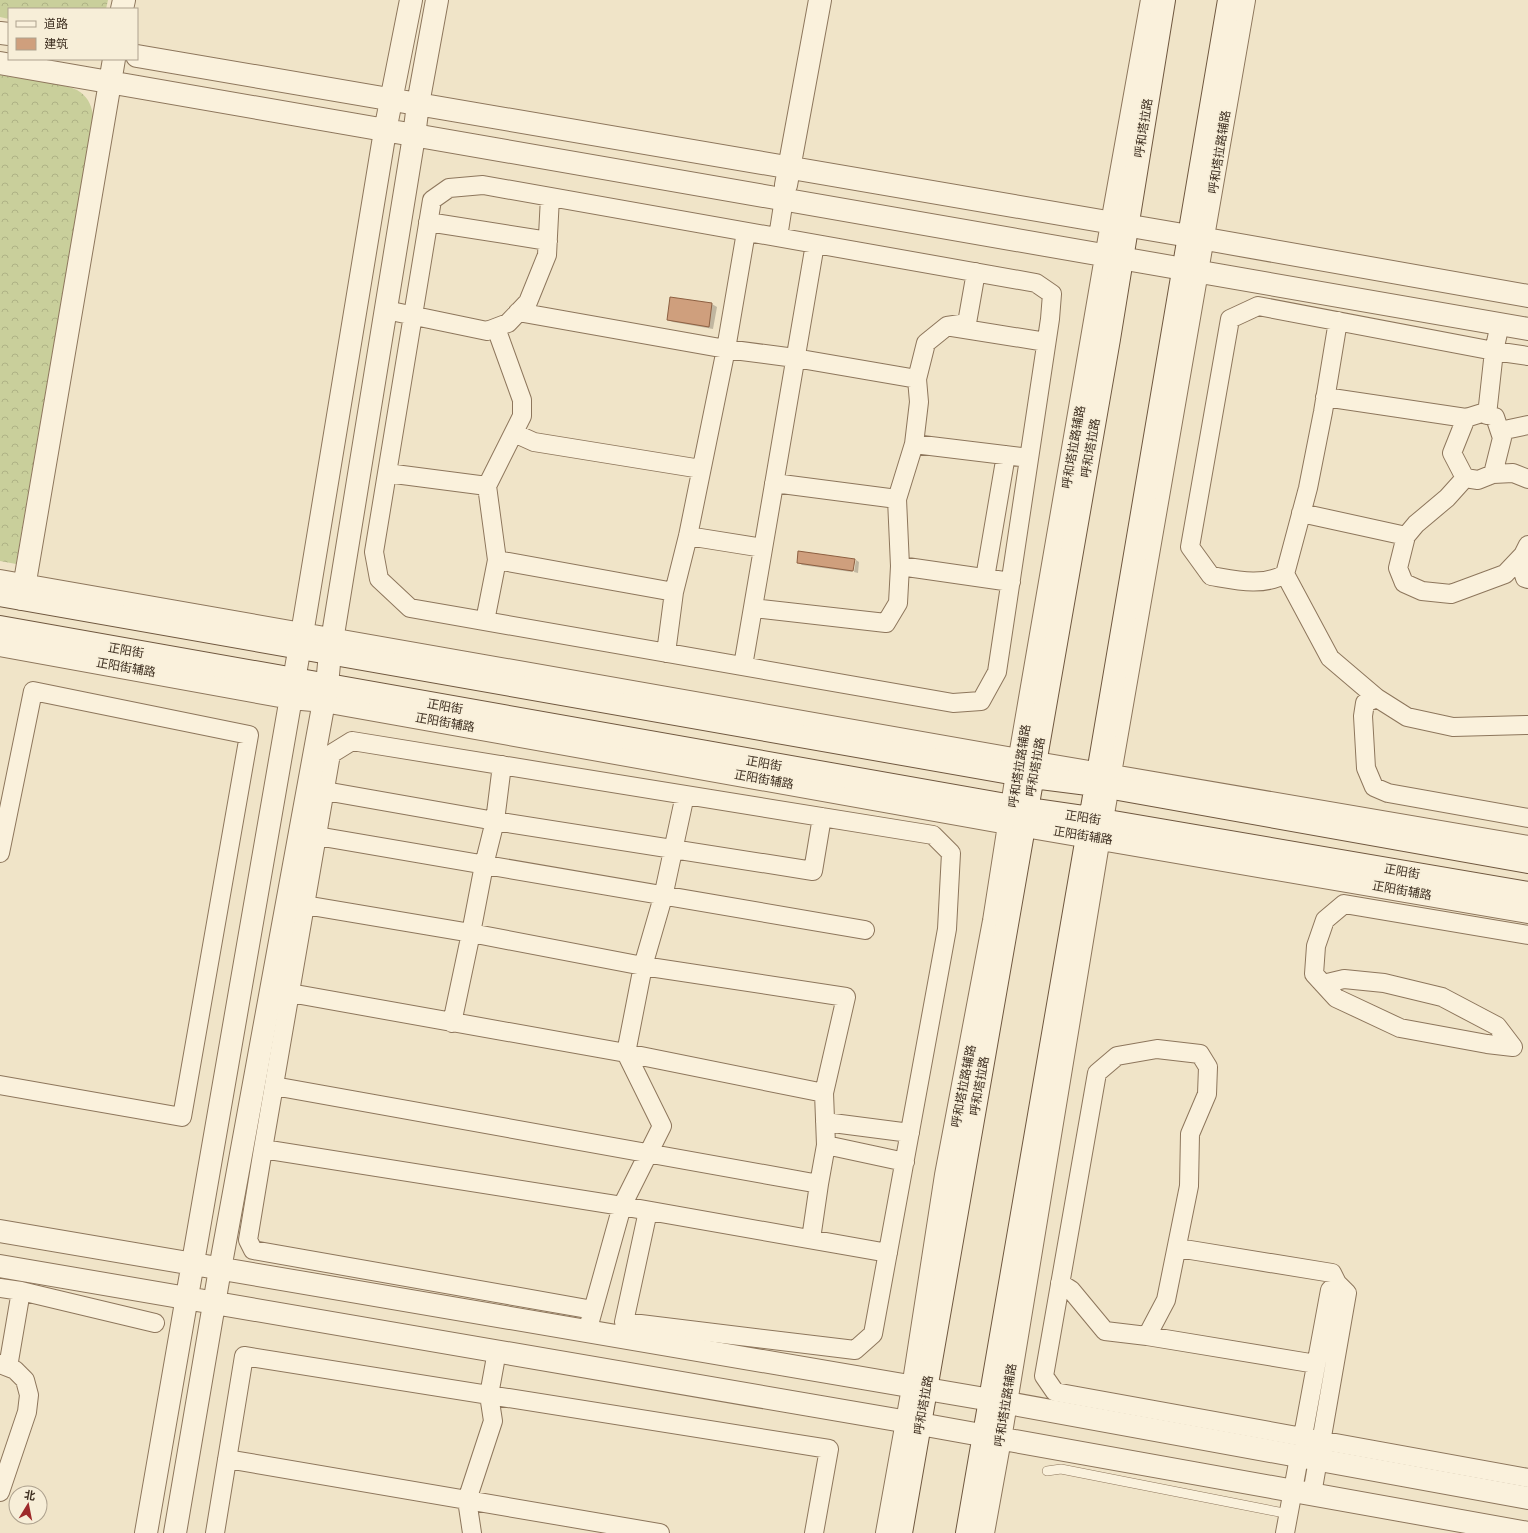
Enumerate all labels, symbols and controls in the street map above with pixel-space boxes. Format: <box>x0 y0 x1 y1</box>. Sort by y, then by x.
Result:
legend <box>8 8 138 60</box>
text: 道路 <box>44 15 68 32</box>
text: 建筑 <box>44 35 68 52</box>
street label: 呼和塔拉路 <box>1130 97 1156 159</box>
street label: 呼和塔拉路辅路 <box>1204 109 1234 195</box>
street label: 呼和塔拉路辅路 <box>1057 404 1089 490</box>
street label: 呼和塔拉路 <box>1076 417 1104 479</box>
street label: 正阳街 <box>107 639 145 661</box>
street label: 正阳街辅路 <box>95 653 157 681</box>
street label: 正阳街 <box>426 695 464 717</box>
street label: 正阳街辅路 <box>414 708 476 736</box>
street label: 呼和塔拉路辅路 <box>1004 723 1034 809</box>
street label: 呼和塔拉路 <box>1021 736 1049 798</box>
street label: 正阳街 <box>745 752 783 774</box>
street label: 正阳街辅路 <box>733 765 795 793</box>
street label: 正阳街 <box>1064 806 1102 828</box>
street label: 正阳街辅路 <box>1052 822 1114 848</box>
street label: 正阳街 <box>1383 860 1421 882</box>
street label: 正阳街辅路 <box>1371 876 1433 904</box>
street label: 呼和塔拉路辅路 <box>948 1043 978 1129</box>
street label: 呼和塔拉路 <box>967 1055 991 1117</box>
street label: 呼和塔拉路辅路 <box>990 1362 1020 1448</box>
street label: 呼和塔拉路 <box>909 1374 937 1436</box>
north arrow <box>8 1485 48 1525</box>
text: 北 <box>23 1486 37 1503</box>

